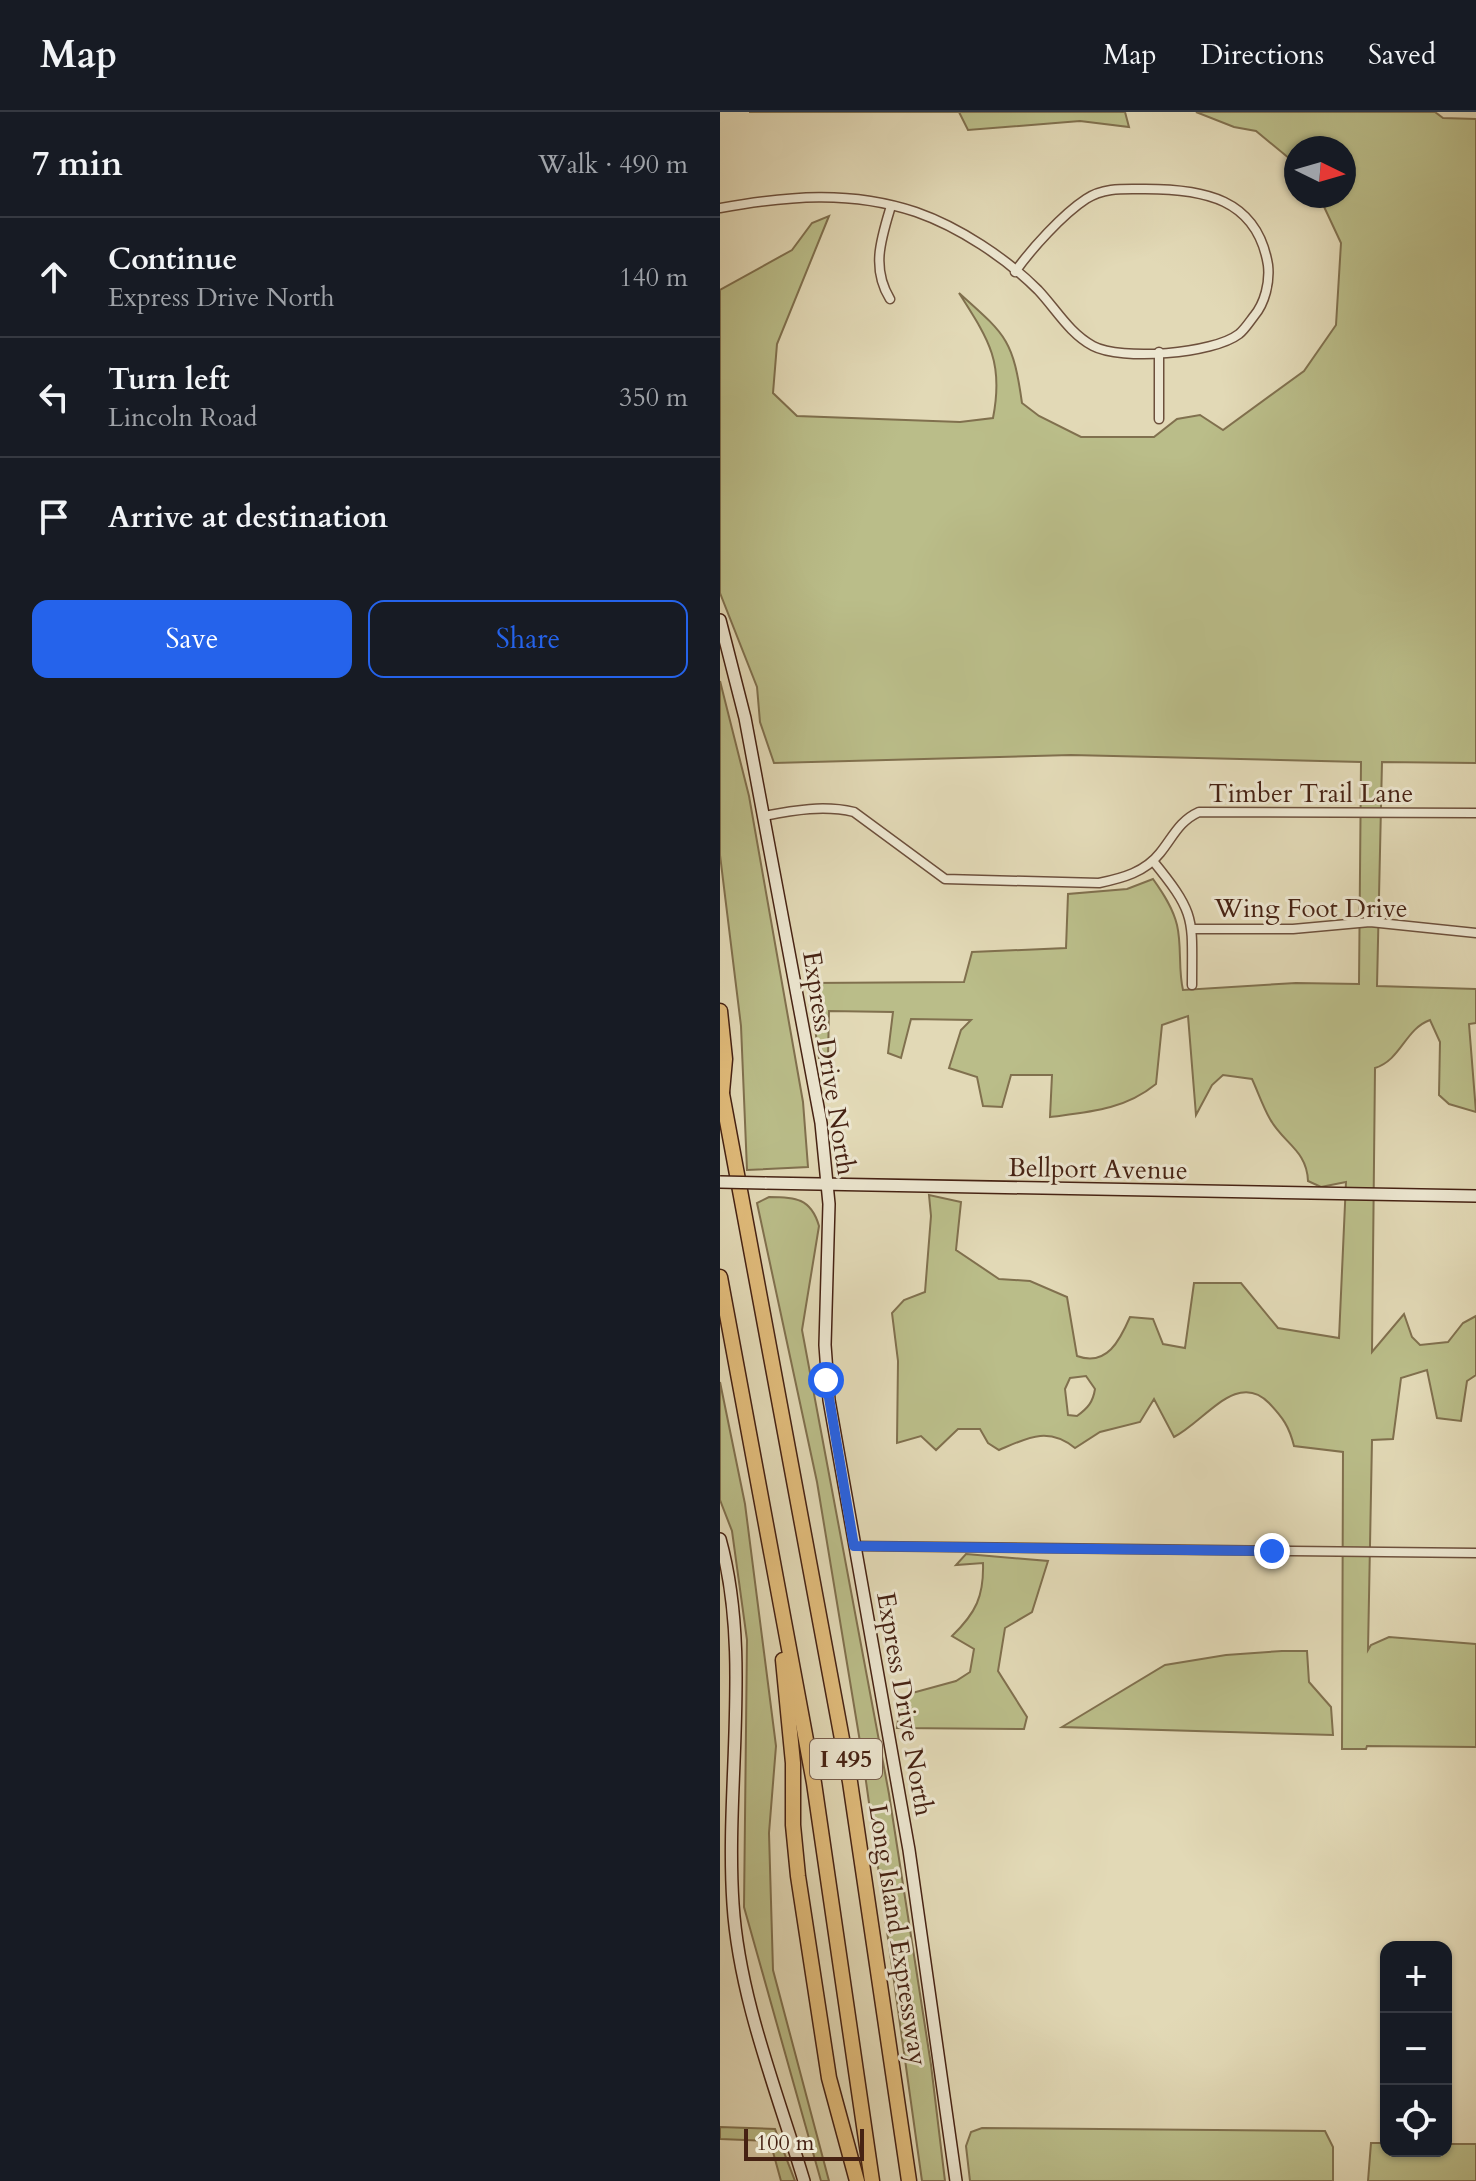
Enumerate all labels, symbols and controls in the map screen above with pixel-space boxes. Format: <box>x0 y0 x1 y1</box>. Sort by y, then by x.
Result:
text: Map <box>40 29 117 81</box>
text: Map <box>1103 36 1157 74</box>
text: Directions <box>1201 36 1324 74</box>
text: Saved <box>1368 36 1436 74</box>
north arrow <box>1284 136 1356 208</box>
text: 7 min <box>32 141 123 187</box>
text: Walk · 490 m <box>538 147 688 182</box>
text: Continue <box>108 239 237 280</box>
icon: ahead <box>32 255 76 299</box>
text: 140 m <box>619 260 688 295</box>
text: Express Drive North <box>108 280 335 315</box>
text: Turn left <box>108 359 230 400</box>
icon: left <box>32 375 76 419</box>
text: 350 m <box>619 380 688 415</box>
text: Lincoln Road <box>108 400 257 435</box>
icon: arrive <box>32 495 76 539</box>
text: Arrive at destination <box>108 497 388 538</box>
button: Save <box>32 600 352 678</box>
button: Share <box>368 600 688 678</box>
street label: Timber Trail Lane <box>1209 776 1413 811</box>
street label: Wing Foot Drive <box>1213 891 1408 926</box>
street label: Express Drive North <box>794 948 864 1178</box>
street label: Bellport Avenue <box>1008 1150 1188 1188</box>
route start <box>808 1362 844 1398</box>
route end <box>1254 1533 1290 1569</box>
street label: Express Drive North <box>868 1589 942 1819</box>
road number: I 495 <box>810 1739 882 1779</box>
street label: Long Island Expressway <box>860 1802 936 2069</box>
map controls <box>1380 1941 1452 2157</box>
button: + <box>1380 1941 1452 2013</box>
button: − <box>1380 2013 1452 2085</box>
button: locate <box>1380 2085 1452 2157</box>
scale bar <box>744 2125 864 2161</box>
text: 100 m <box>756 2128 814 2158</box>

